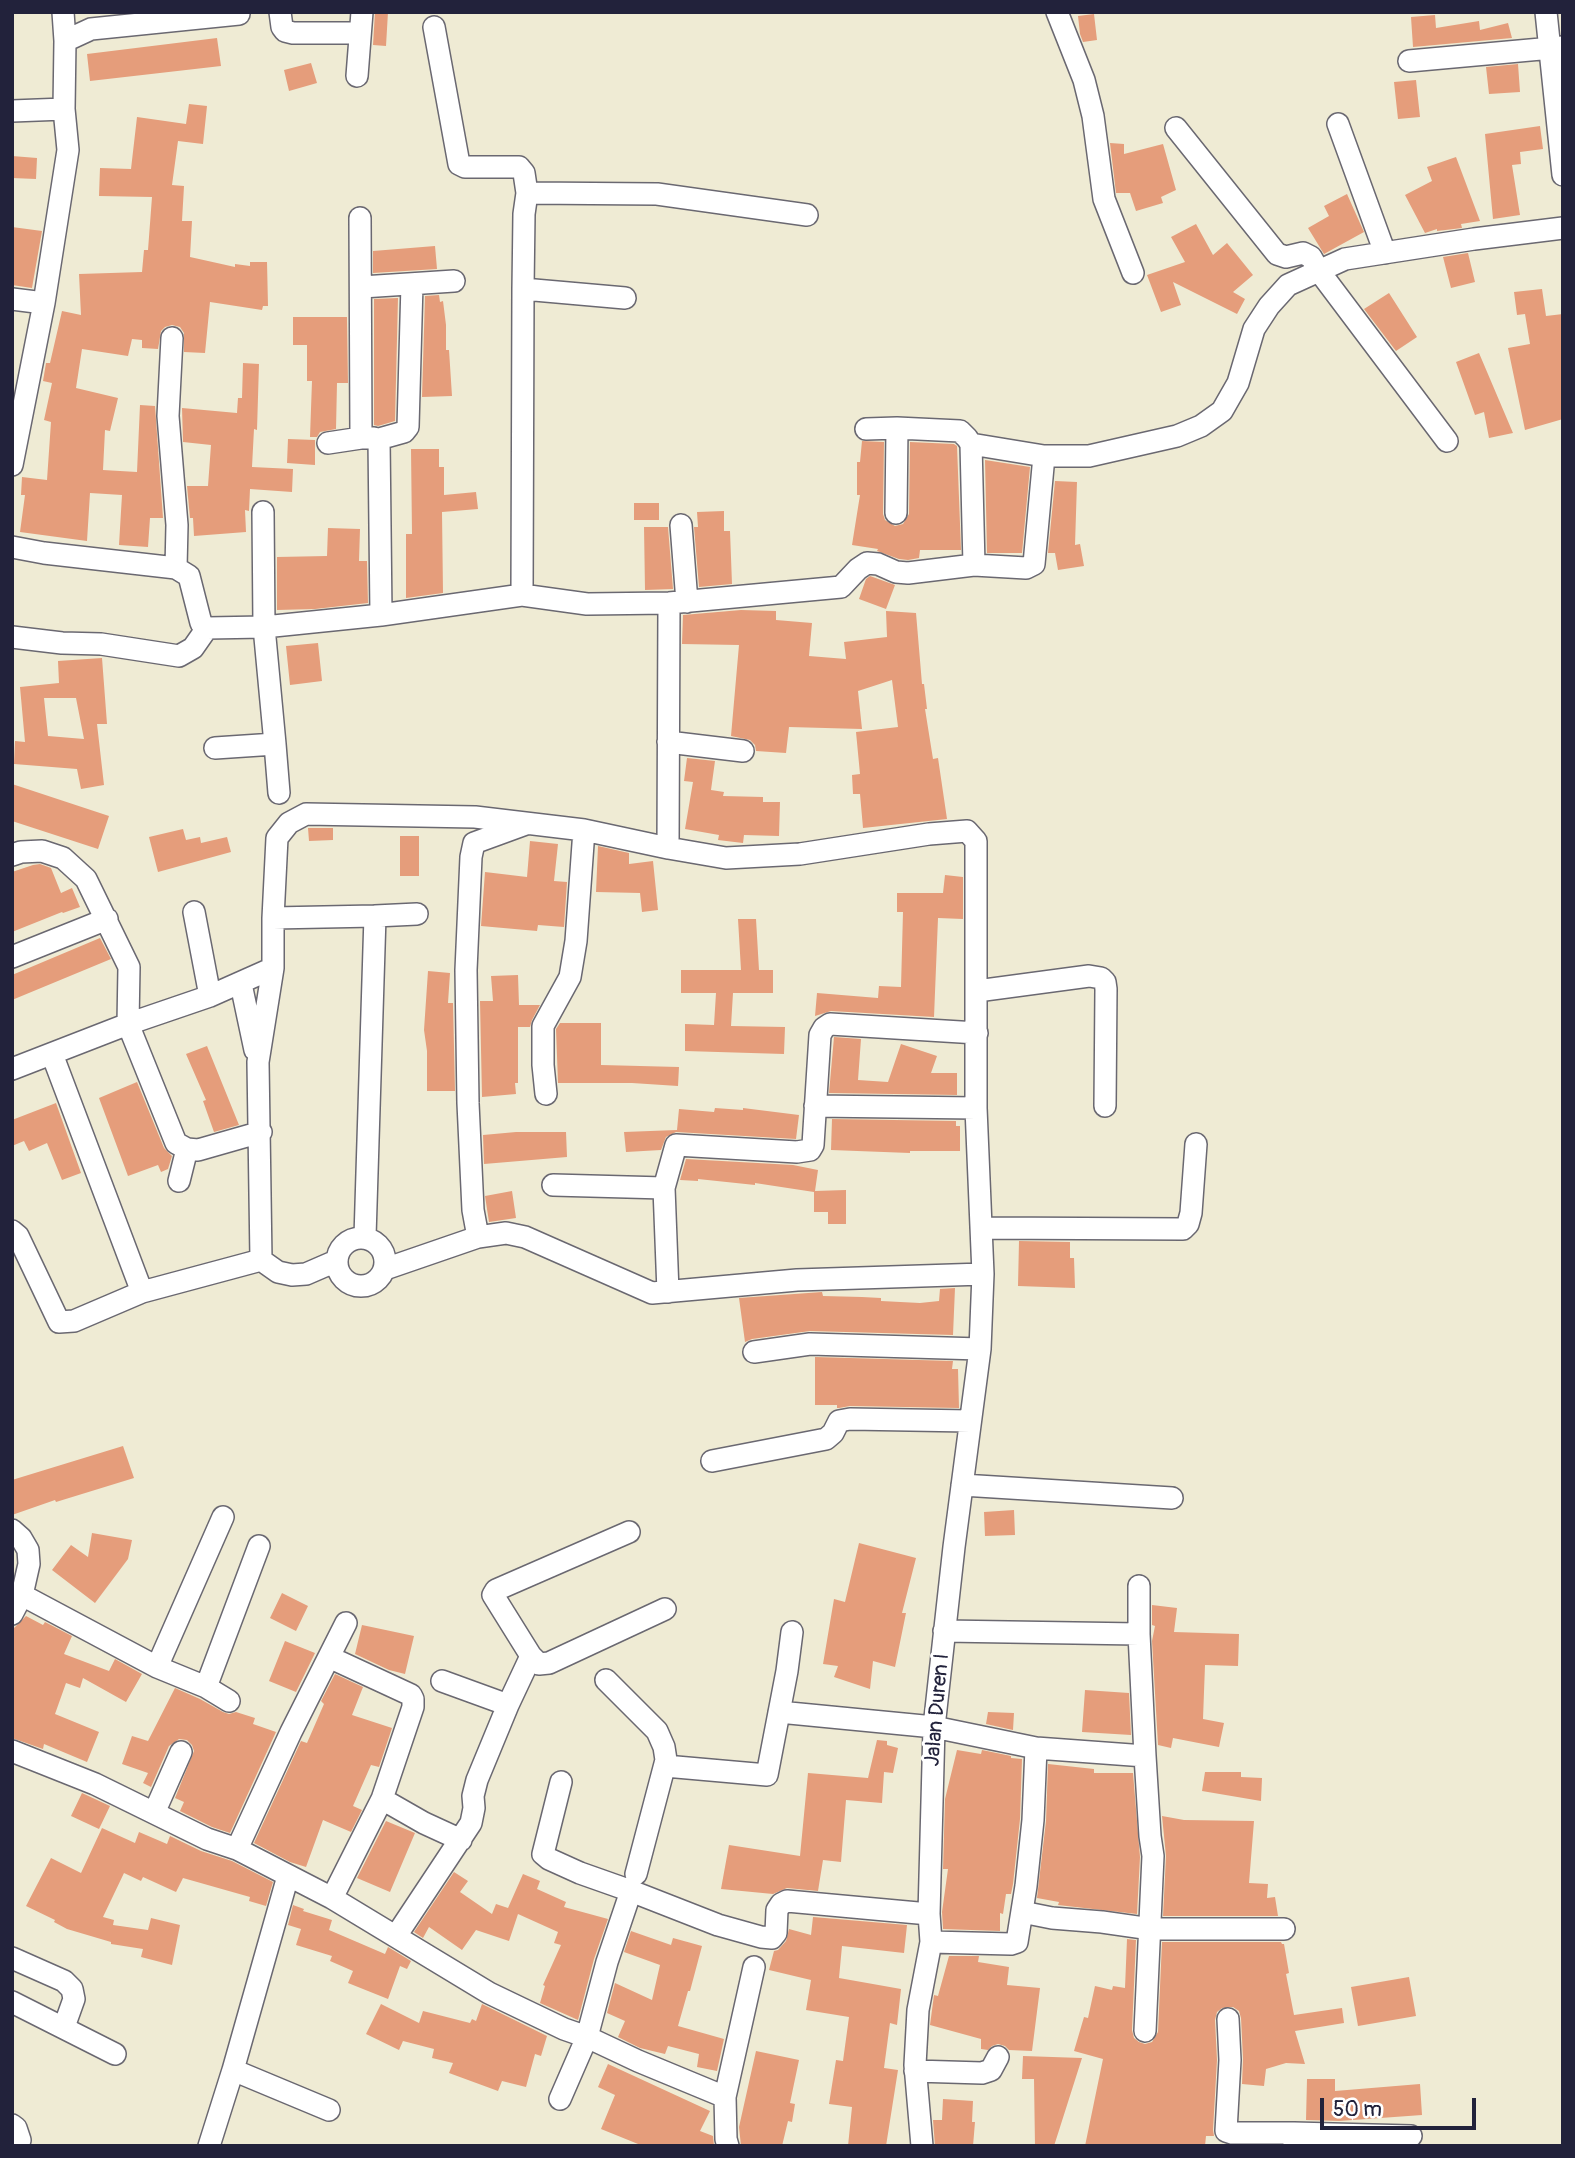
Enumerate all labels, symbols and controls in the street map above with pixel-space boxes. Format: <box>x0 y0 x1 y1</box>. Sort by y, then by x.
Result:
street label: Jalan Duren I <box>921 1653 955 1767</box>
scale bar <box>1323 2084 1479 2128</box>
text: 50 m <box>1333 2096 1382 2123</box>

